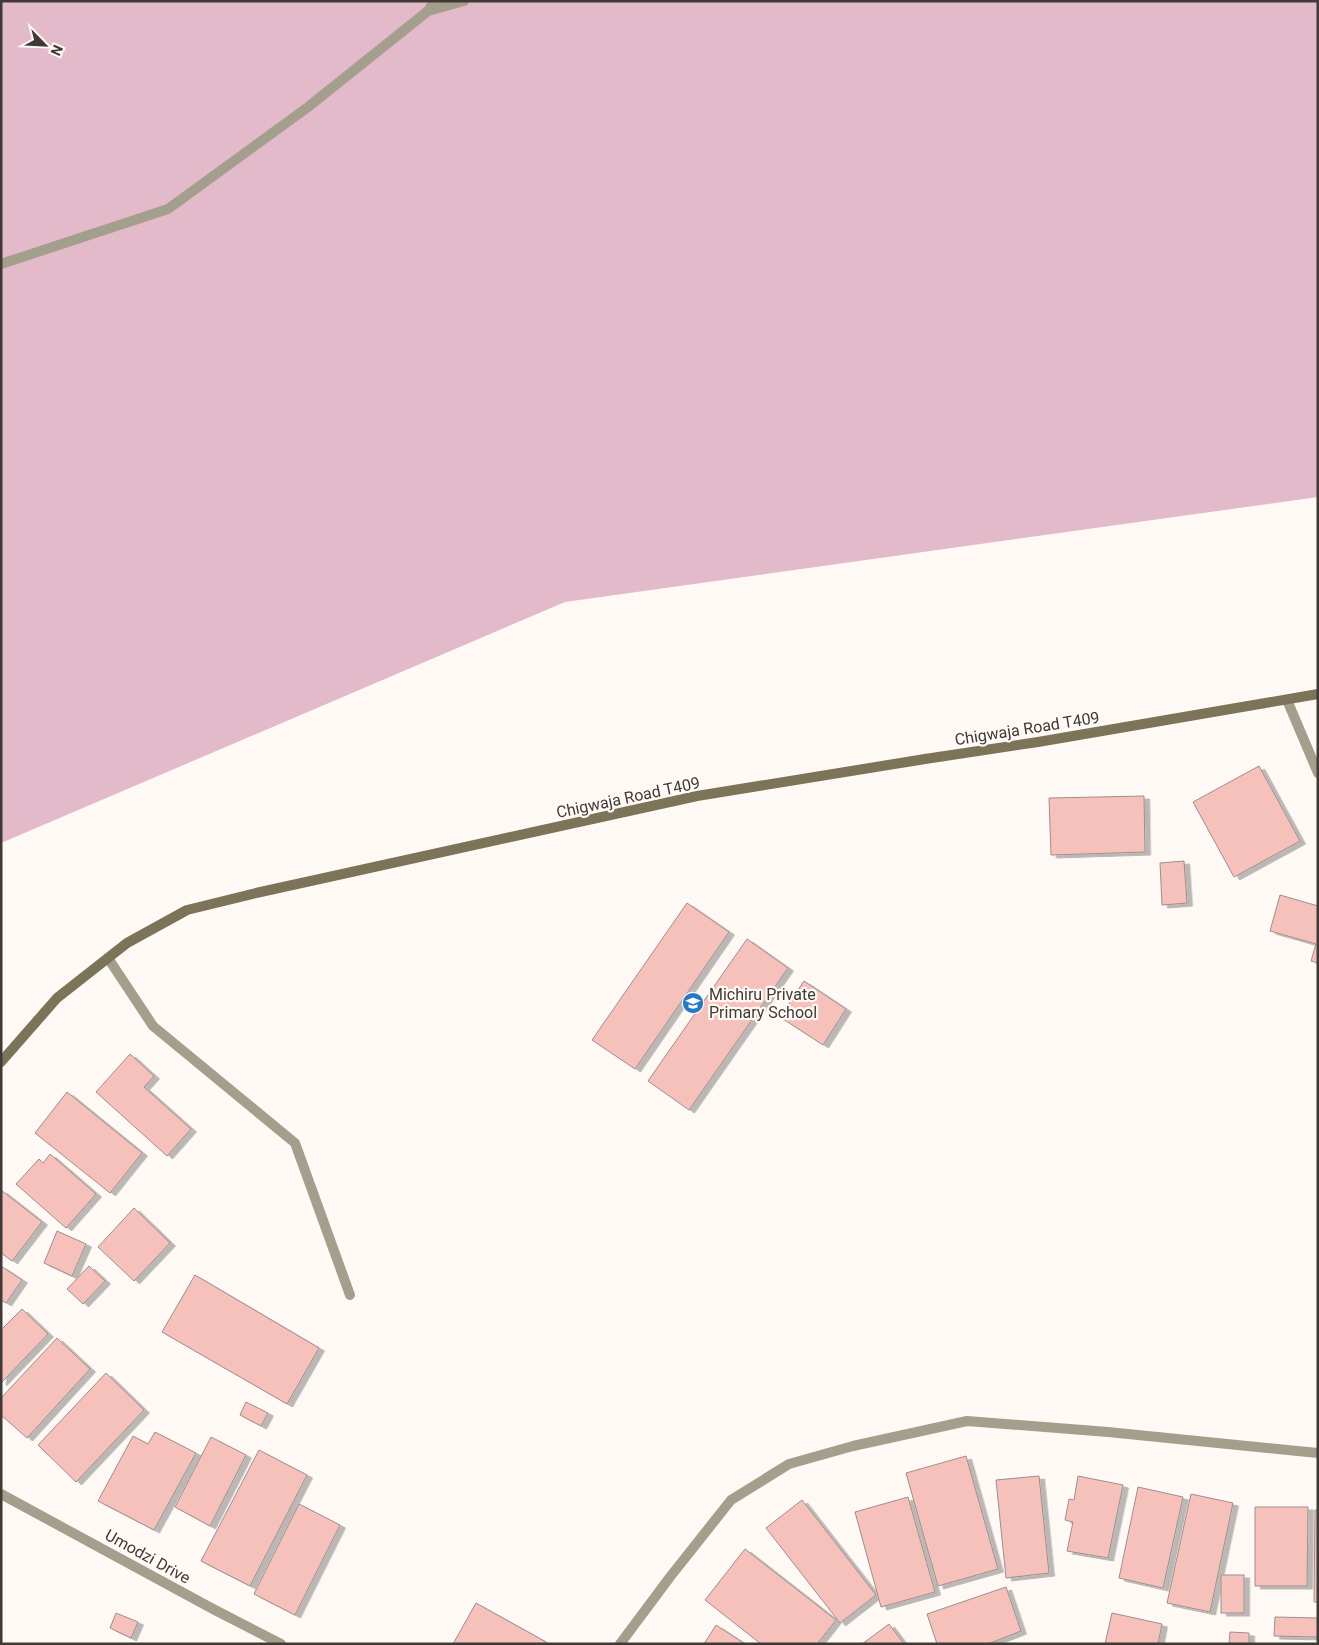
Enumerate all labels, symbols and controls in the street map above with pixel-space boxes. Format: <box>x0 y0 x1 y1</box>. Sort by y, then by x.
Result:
north arrow <box>20 20 70 70</box>
text: N <box>48 43 66 58</box>
street label: Chigwaja Road T409 <box>953 708 1101 749</box>
street label: Chigwaja Road T409 <box>555 773 702 822</box>
place label: Michiru Private Primary School <box>709 985 817 1022</box>
school or university icon: Michiru Private Primary School <box>681 991 705 1015</box>
street label: Umodzi Drive <box>102 1525 194 1588</box>

